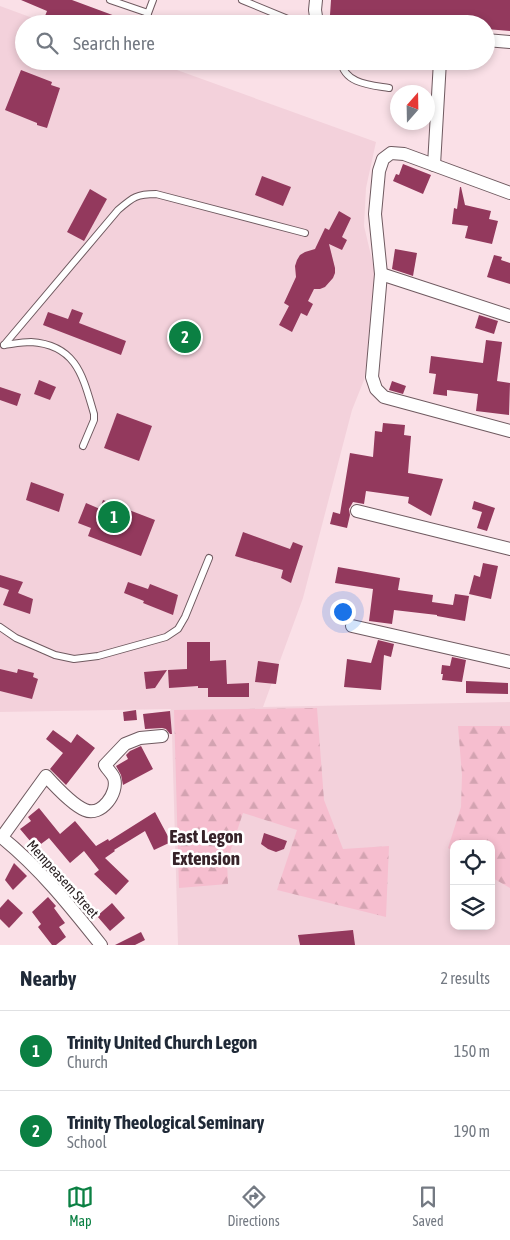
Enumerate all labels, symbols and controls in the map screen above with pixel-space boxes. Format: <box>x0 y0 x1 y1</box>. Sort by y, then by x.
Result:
search box <box>15 15 495 70</box>
icon: search <box>33 29 61 57</box>
text: Search here <box>73 32 155 54</box>
north arrow <box>390 85 435 130</box>
pin: 2 <box>169 318 201 356</box>
pin: 1 <box>98 498 130 536</box>
your location <box>330 599 356 625</box>
district label: East Legon Extension <box>169 825 243 869</box>
street label: Mempeasem Street <box>24 837 102 921</box>
map controls <box>450 840 495 930</box>
button: locate <box>450 840 495 885</box>
button: layers <box>450 885 495 930</box>
text: Nearby <box>20 966 76 990</box>
text: 2 results <box>440 969 490 987</box>
text: Trinity United Church Legon <box>67 1031 257 1053</box>
text: 1 <box>32 1042 40 1060</box>
text: 150 m <box>454 1042 490 1060</box>
text: Church <box>67 1053 108 1071</box>
text: Trinity Theological Seminary <box>67 1111 264 1133</box>
text: 2 <box>32 1122 40 1140</box>
text: 190 m <box>454 1122 490 1140</box>
text: School <box>67 1133 107 1151</box>
tab: Map <box>66 1183 94 1229</box>
tab: Directions <box>227 1183 280 1229</box>
tab: Saved <box>413 1183 444 1229</box>

